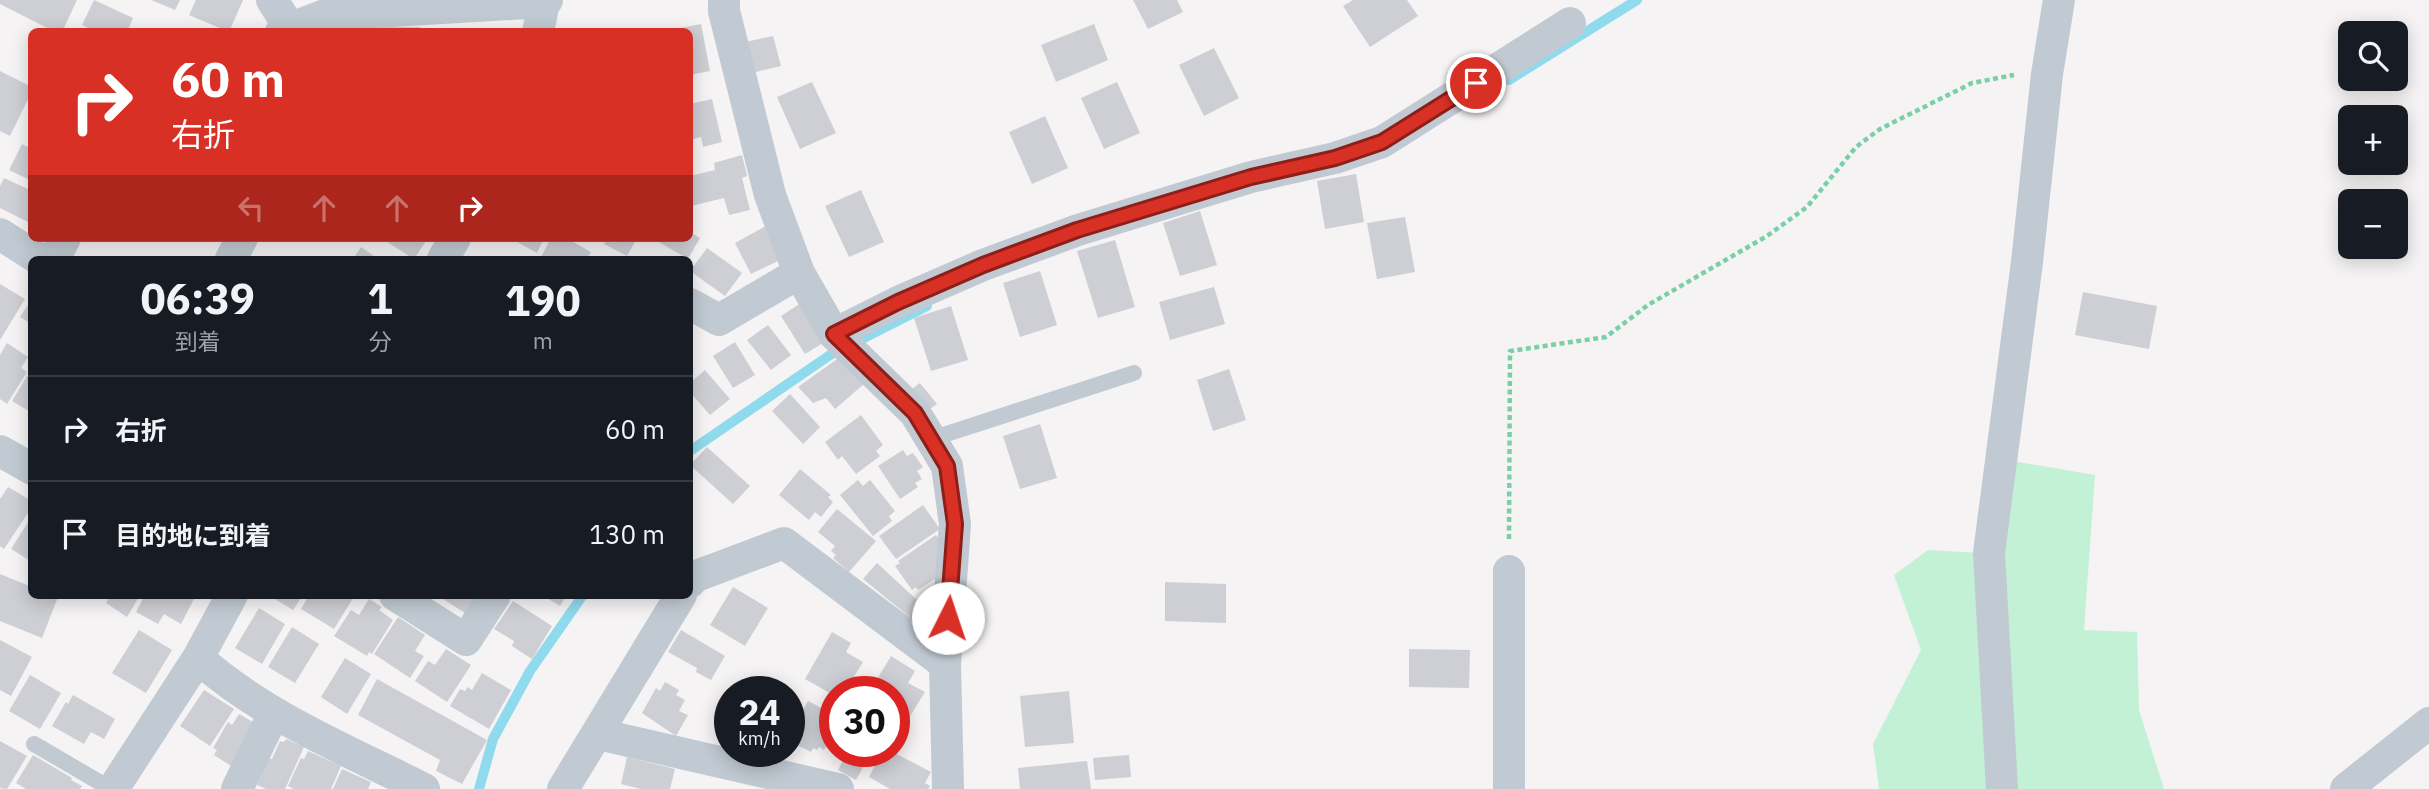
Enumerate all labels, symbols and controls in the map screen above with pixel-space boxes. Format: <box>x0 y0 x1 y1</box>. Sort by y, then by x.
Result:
map controls <box>2338 21 2408 259</box>
button: search <box>2338 21 2408 91</box>
text: 60 m <box>171 47 285 110</box>
pin <box>1446 53 1506 113</box>
icon: right <box>56 56 147 147</box>
icon: arrive <box>1457 64 1495 102</box>
button: + <box>2338 105 2408 175</box>
text: 右折 <box>171 113 235 155</box>
icon: left <box>232 189 270 227</box>
icon: ahead <box>305 189 343 227</box>
icon: ahead <box>378 189 416 227</box>
icon: right <box>451 189 489 227</box>
button: − <box>2338 189 2408 259</box>
text: 06:39 <box>140 271 255 326</box>
text: 1 <box>367 271 393 326</box>
text: 190 <box>505 273 581 328</box>
text: m <box>533 325 553 355</box>
text: 到着 <box>175 326 221 356</box>
text: 分 <box>369 326 392 356</box>
icon: right <box>56 410 94 448</box>
text: 60 m <box>605 412 665 446</box>
text: 右折 <box>115 413 167 447</box>
icon: arrive <box>56 515 94 553</box>
text: 130 m <box>589 517 665 551</box>
text: 目的地に到着 <box>115 518 271 552</box>
position arrow <box>911 581 985 655</box>
speed limit sign: 30 <box>819 676 910 767</box>
text: 24 <box>738 689 781 735</box>
text: km/h <box>738 727 781 750</box>

